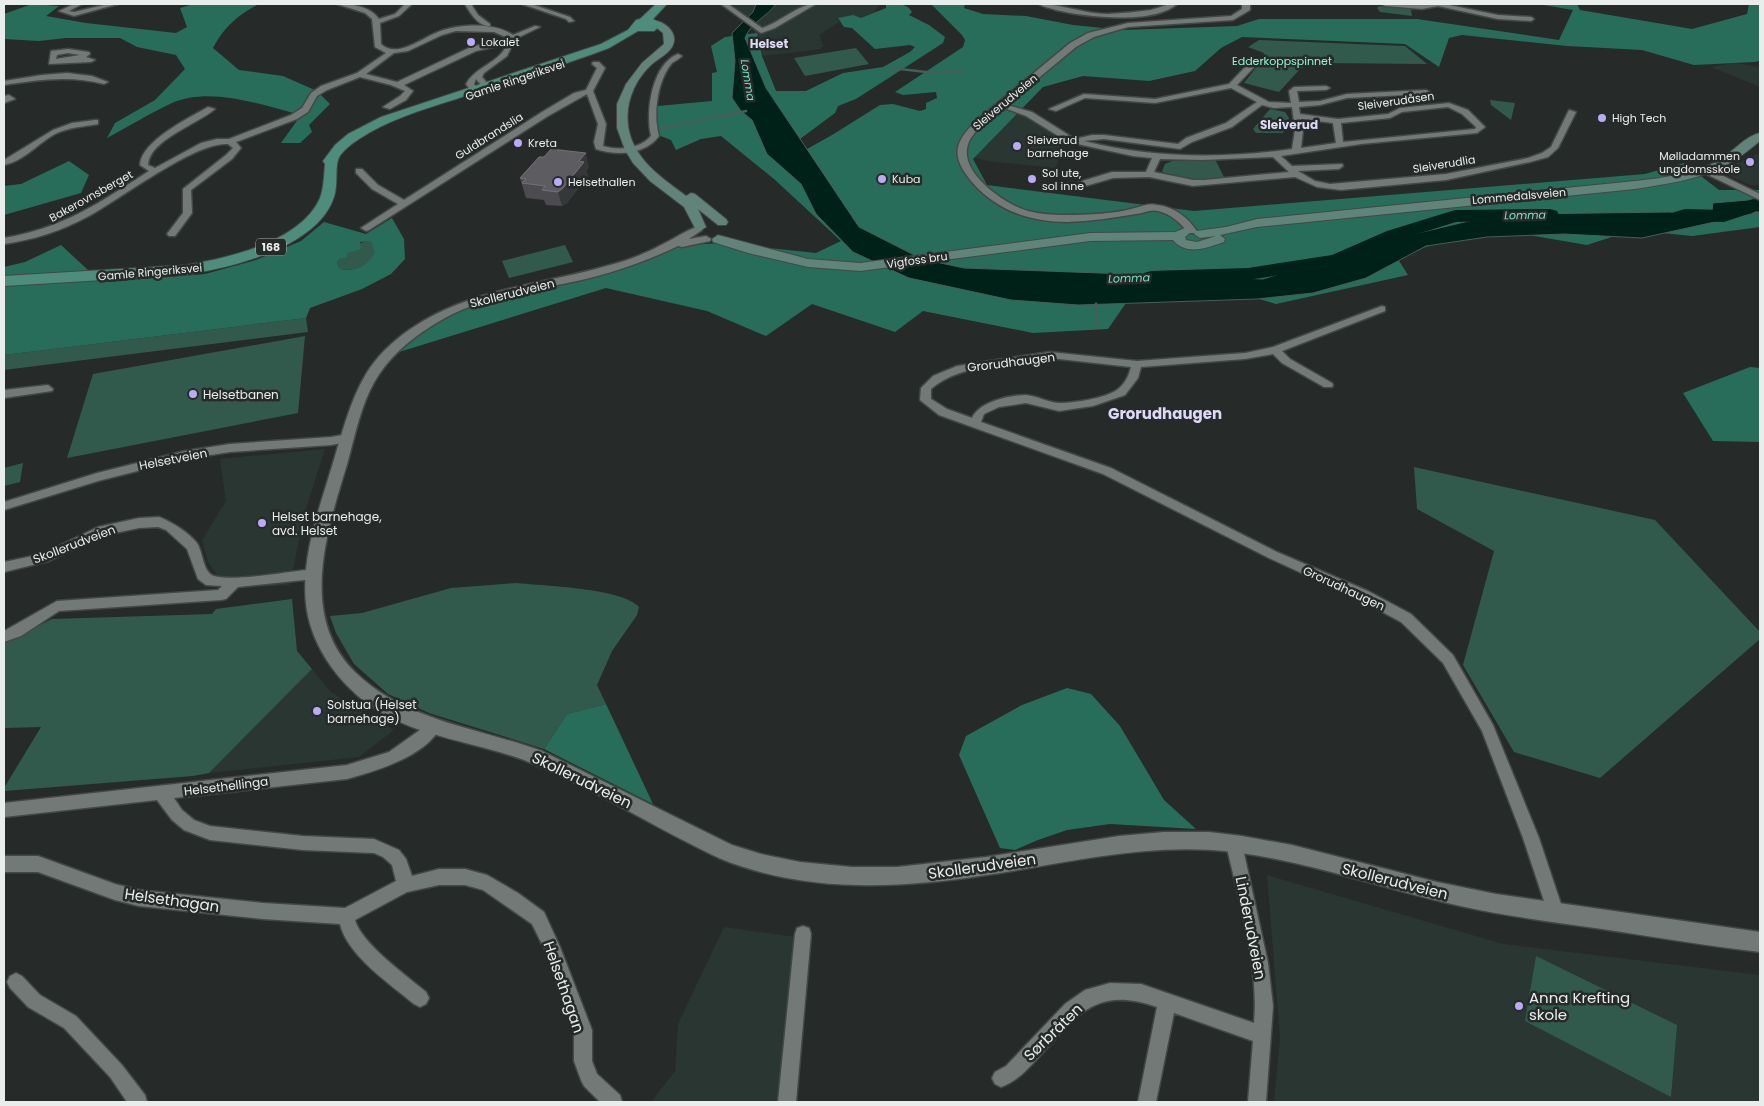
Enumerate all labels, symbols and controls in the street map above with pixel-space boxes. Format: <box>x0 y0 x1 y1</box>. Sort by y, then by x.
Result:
place label: Lokalet <box>481 34 519 50</box>
district label: Helset <box>750 35 788 52</box>
marker: Lokalet <box>465 36 477 48</box>
park label: Edderkoppspinnet <box>1232 53 1332 69</box>
street label: Gamle Ringeriksvei <box>463 55 567 105</box>
water label: Lomma <box>737 58 759 102</box>
street label: Sleiverudveien <box>969 70 1041 134</box>
street label: Sleiverudåsen <box>1357 88 1435 114</box>
street label: Guldbrandslia <box>452 109 526 163</box>
place label: High Tech <box>1612 110 1666 126</box>
marker: High Tech <box>1596 112 1608 124</box>
district label: Sleiverud <box>1260 116 1318 133</box>
place label: Sleiverud barnehage <box>1027 132 1089 161</box>
place label: Kreta <box>528 135 557 151</box>
marker: Kreta <box>512 137 524 149</box>
marker: Sleiverud barnehage <box>1011 140 1023 152</box>
place label: Mølladammen ungdomsskole <box>1659 148 1740 177</box>
street label: Sleiverudlia <box>1412 151 1476 177</box>
marker: Mølladammen ungdomsskole <box>1744 156 1756 168</box>
place label: Sol ute, sol inne <box>1042 165 1084 194</box>
street label: Bakerovnsberget <box>46 166 136 226</box>
place label: Kuba <box>892 171 921 187</box>
marker: Kuba <box>876 173 888 185</box>
marker: Sol ute, sol inne <box>1026 173 1038 185</box>
place label: Helsethallen <box>568 174 635 190</box>
marker: Helsethallen <box>552 176 564 188</box>
street label: Lommedalsveien <box>1471 184 1567 208</box>
water label: Lomma <box>1504 207 1547 223</box>
road number: 168 <box>256 238 286 256</box>
street label: Vigfoss bru <box>886 248 948 272</box>
street label: Gamle Ringeriksvei <box>97 259 203 285</box>
water label: Lomma <box>1108 269 1151 287</box>
street label: Skollerudveien <box>468 274 556 312</box>
street label: Grorudhaugen <box>966 348 1056 376</box>
place label: Helsetbanen <box>203 386 279 403</box>
marker: Helsetbanen <box>187 388 199 400</box>
district label: Grorudhaugen <box>1108 403 1222 424</box>
street label: Helsetveien <box>138 444 208 474</box>
place label: Helset barnehage, avd. Helset <box>272 508 382 539</box>
marker: Helset barnehage, avd. Helset <box>256 517 268 529</box>
street label: Skollerudveien <box>30 521 118 567</box>
street label: Grorudhaugen <box>1300 562 1388 614</box>
place label: Solstua (Helset barnehage) <box>327 696 417 727</box>
marker: Solstua (Helset barnehage) <box>311 705 323 717</box>
street label: Skollerudveien <box>529 747 635 813</box>
street label: Helsethellinga <box>183 772 269 800</box>
street label: Skollerudveien <box>927 848 1037 884</box>
street label: Skollerudveien <box>1340 858 1450 904</box>
street label: Linderudveien <box>1231 875 1271 981</box>
street label: Helsethagan <box>123 883 221 917</box>
street label: Helsethagan <box>539 938 589 1036</box>
place label: Anna Krefting skole <box>1529 987 1630 1025</box>
street label: Sørbråten <box>1019 999 1087 1065</box>
marker: Anna Krefting skole <box>1513 1000 1525 1012</box>

